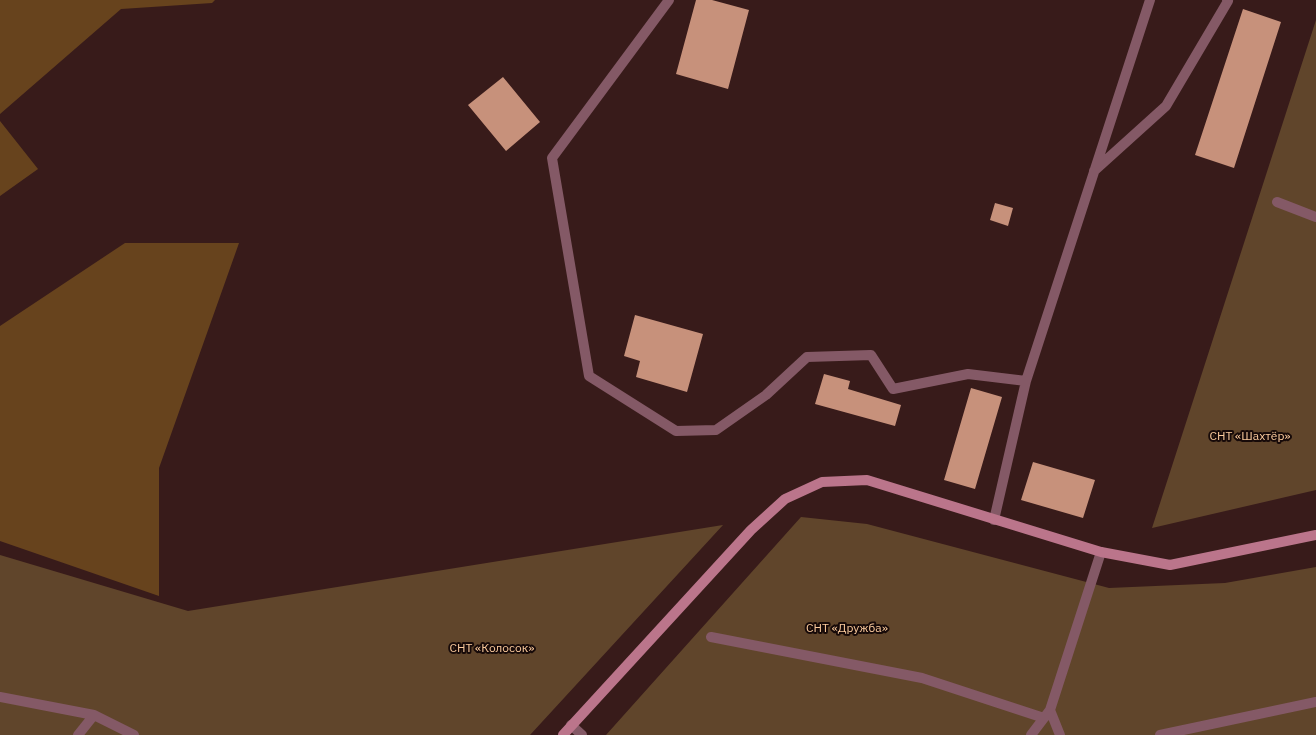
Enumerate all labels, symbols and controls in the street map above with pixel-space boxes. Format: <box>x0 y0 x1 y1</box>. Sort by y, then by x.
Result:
park label: СНТ «Шахтёр» <box>1209 430 1291 444</box>
park label: СНТ «Дружба» <box>806 622 888 636</box>
park label: СНТ «Колосок» <box>449 642 535 656</box>

